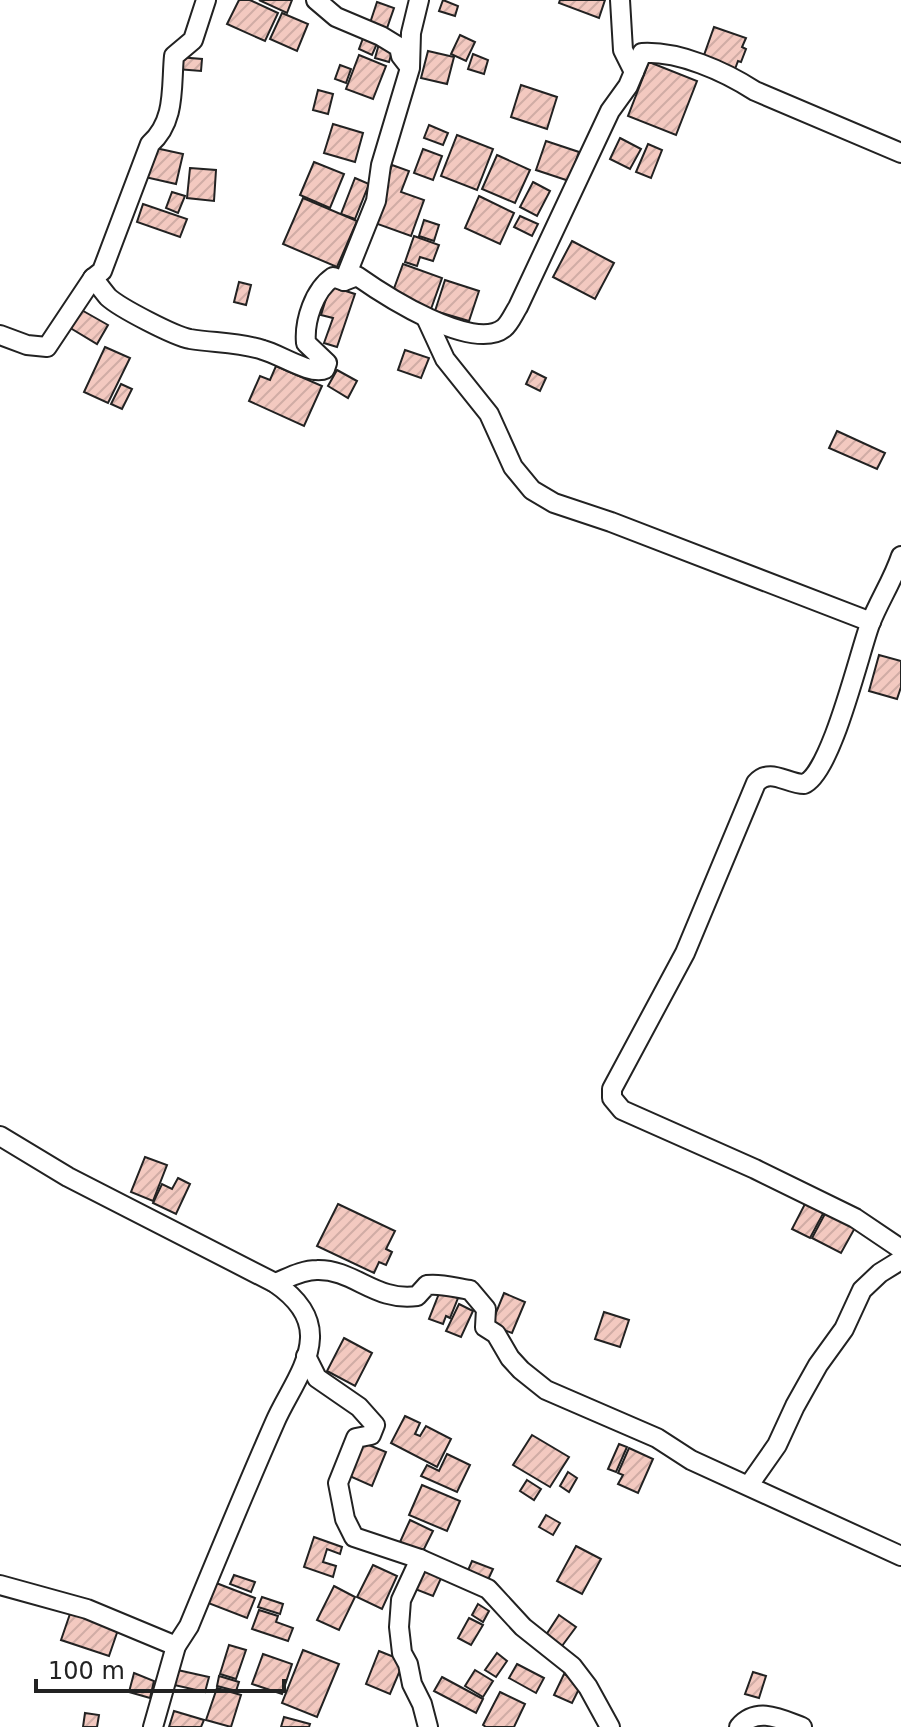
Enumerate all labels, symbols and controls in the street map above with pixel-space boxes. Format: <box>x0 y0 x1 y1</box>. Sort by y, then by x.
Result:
scale bar <box>36 1643 284 1693</box>
text: 100 m <box>48 1657 125 1685</box>

